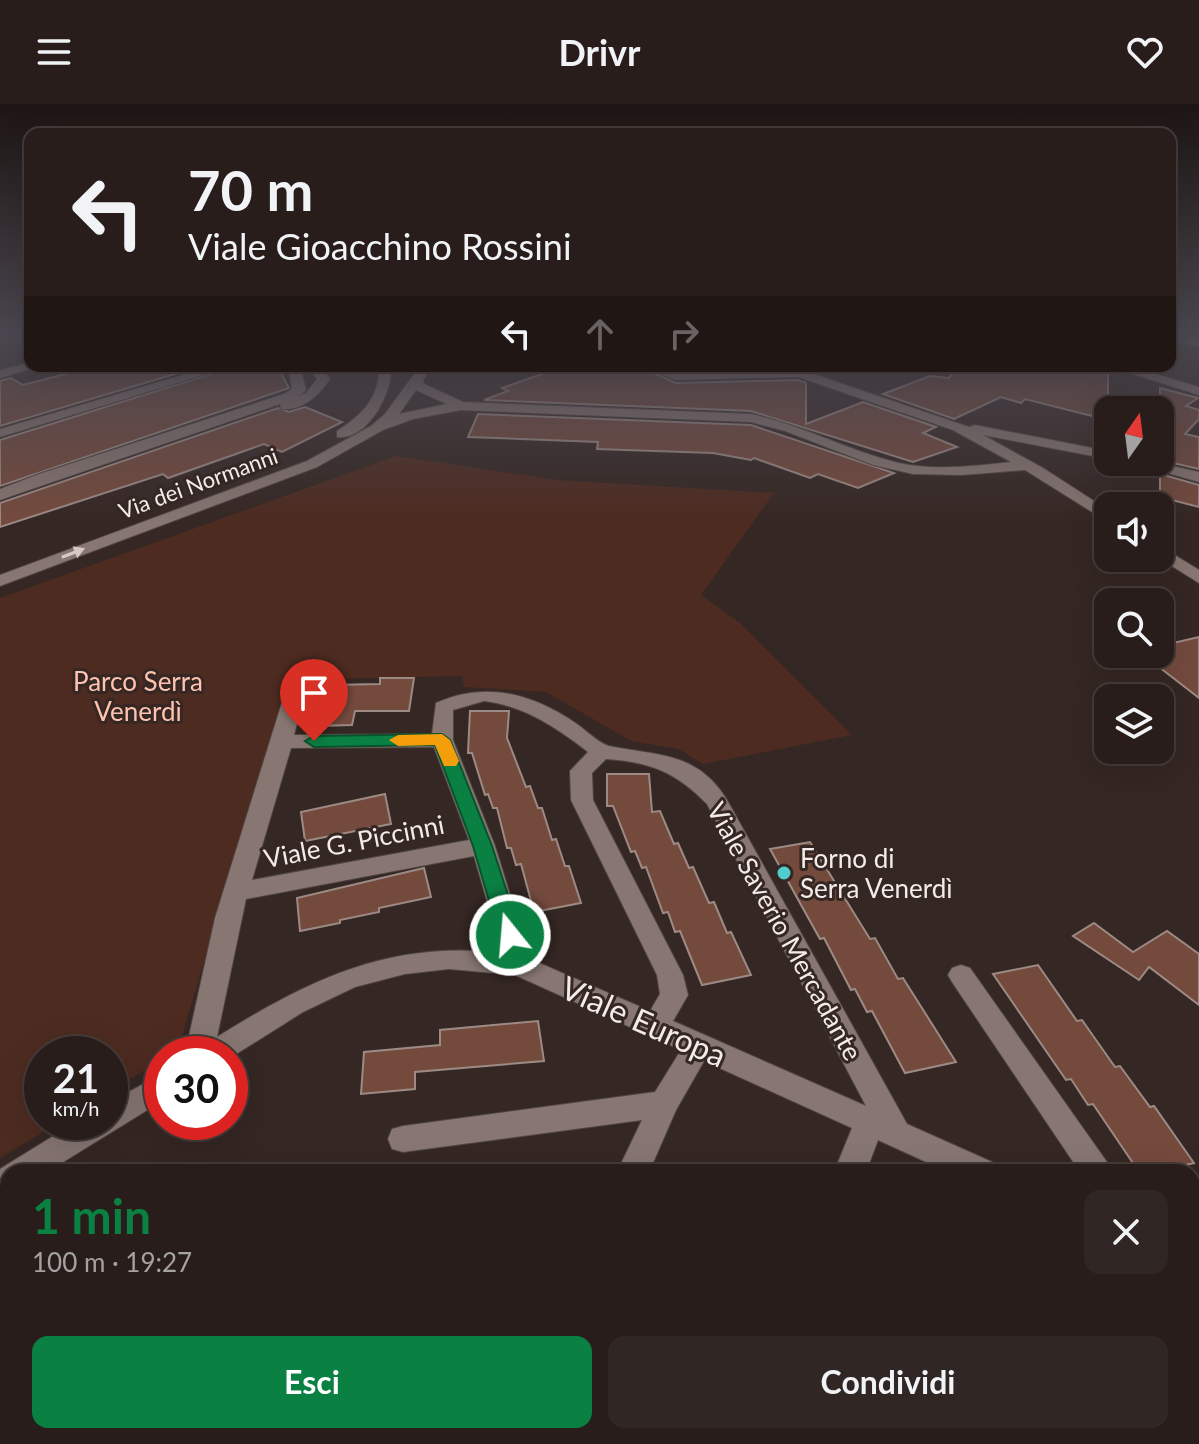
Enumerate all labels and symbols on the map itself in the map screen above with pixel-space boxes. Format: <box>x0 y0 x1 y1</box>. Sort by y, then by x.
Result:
north arrow <box>1094 396 1174 476</box>
street label: Via dei Normanni <box>115 442 281 524</box>
one-way arrow <box>61 546 85 559</box>
pin <box>280 659 348 741</box>
park label: Parco Serra Venerdì <box>73 665 203 727</box>
street label: Viale Saverio Mercadante <box>701 796 869 1066</box>
street label: Viale G. Piccinni <box>261 808 447 874</box>
place label: Forno di Serra Venerdì <box>800 842 953 904</box>
marker: Forno di Serra Venerdì <box>775 864 793 882</box>
position arrow <box>468 893 552 977</box>
street label: Viale Europa <box>555 967 733 1075</box>
speed limit sign: 30 <box>144 1036 248 1140</box>

